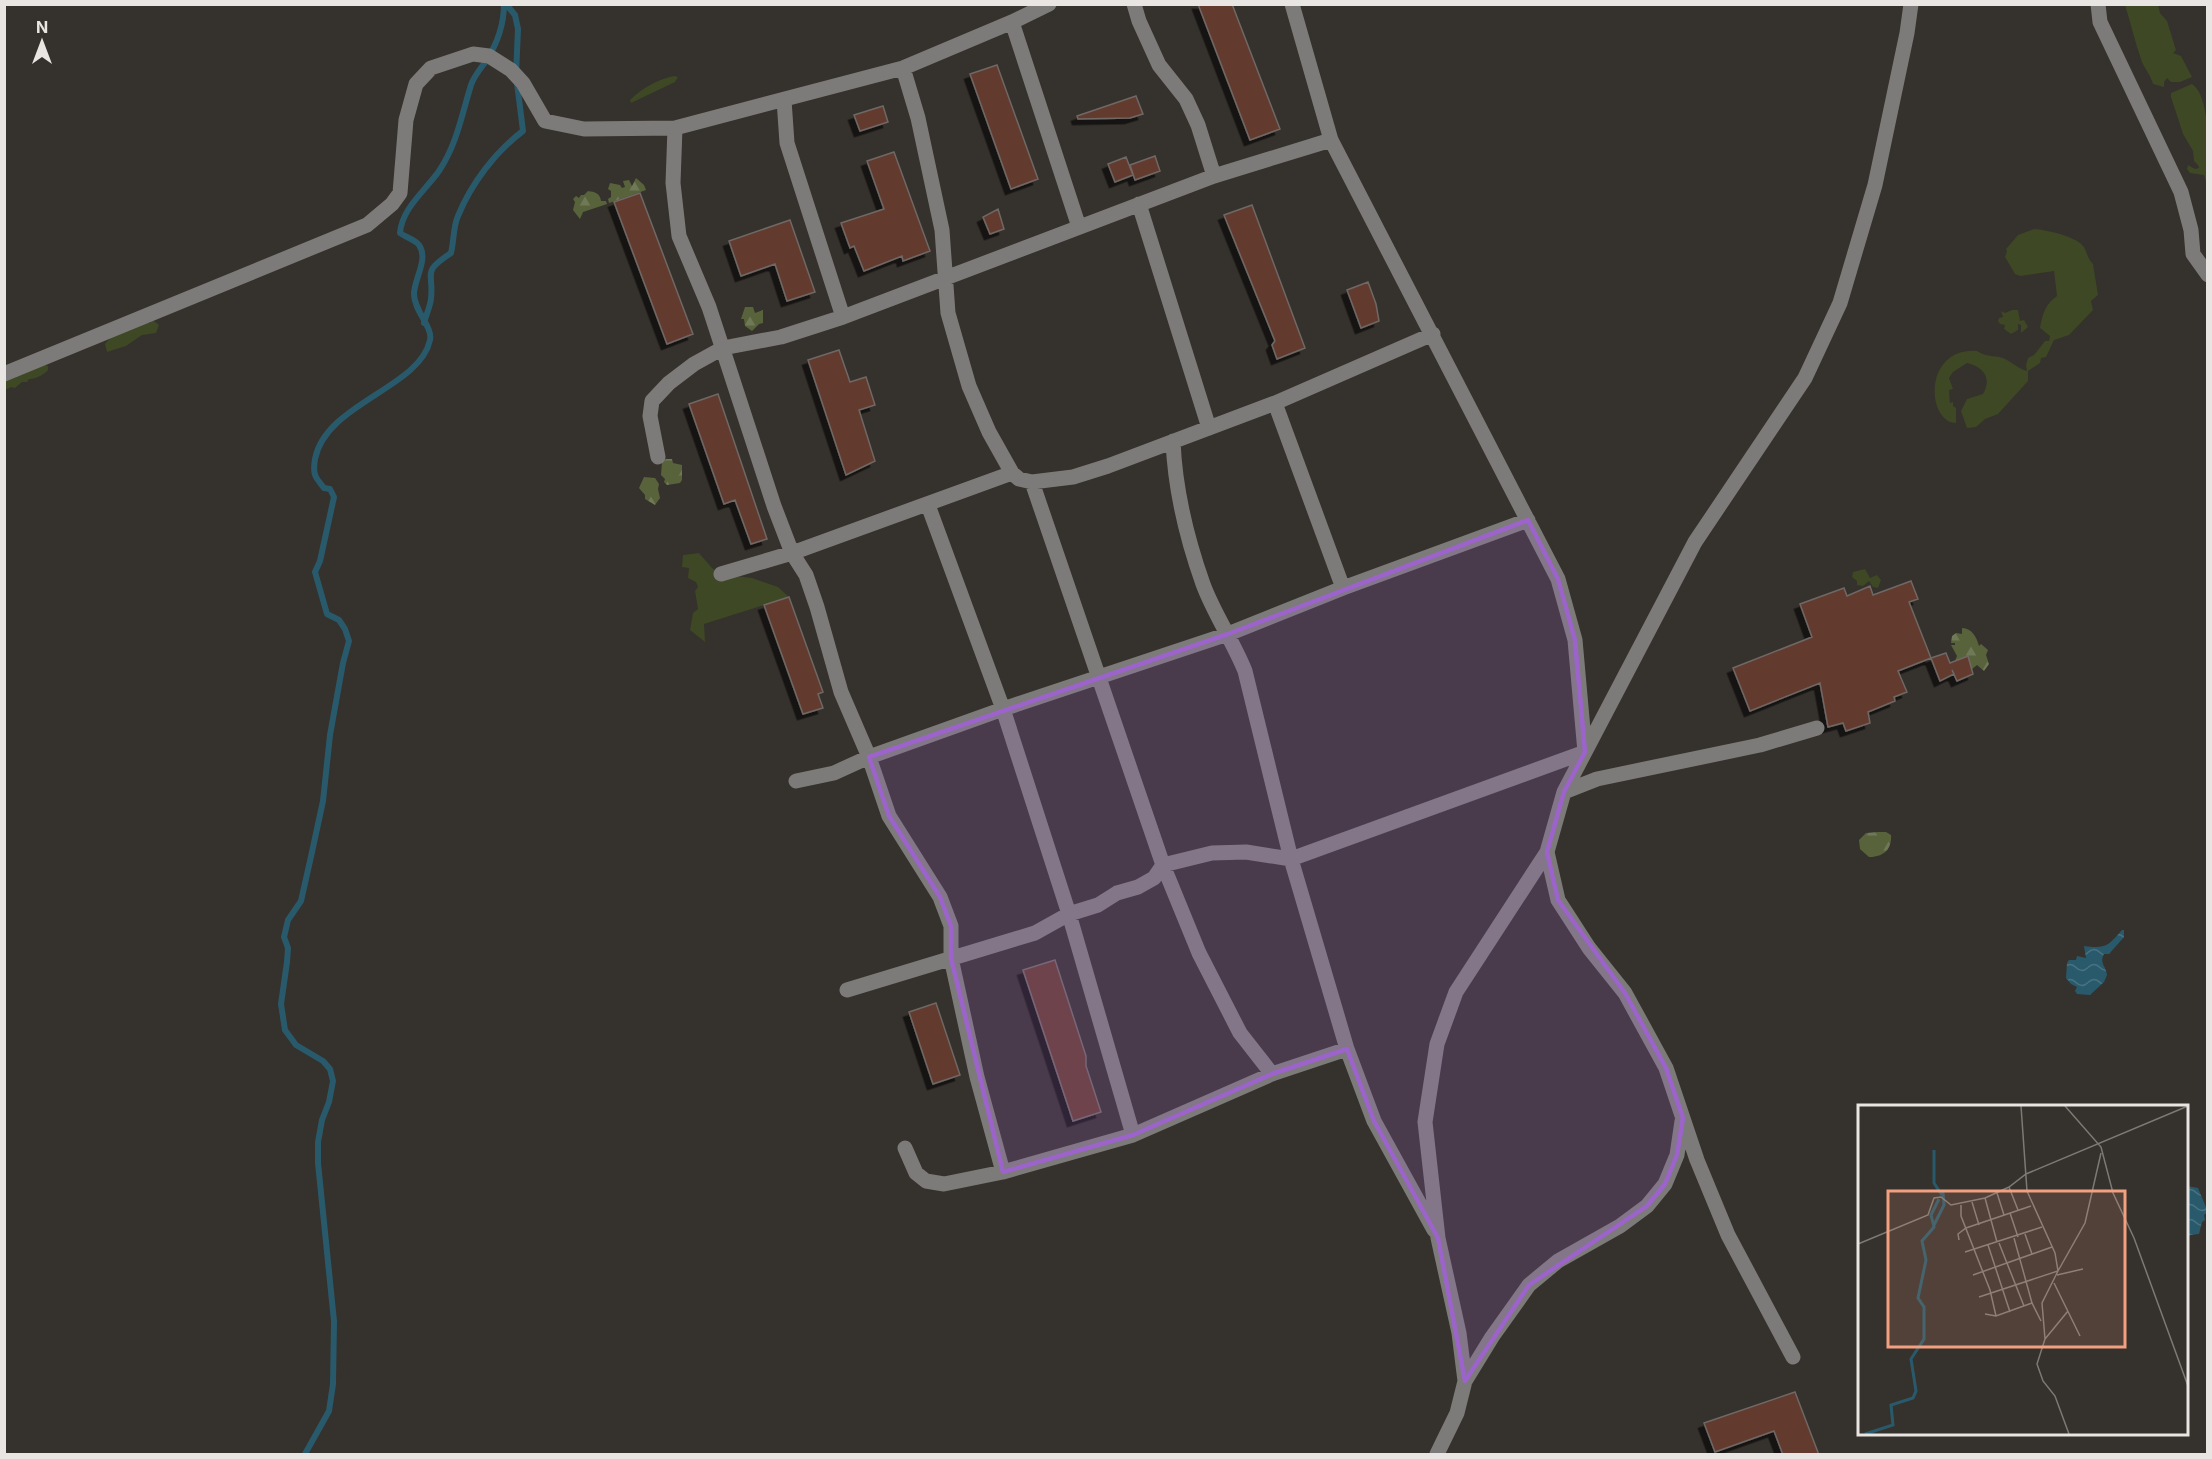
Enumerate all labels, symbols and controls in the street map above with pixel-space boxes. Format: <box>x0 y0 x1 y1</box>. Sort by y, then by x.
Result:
north arrow <box>12 12 72 72</box>
text: N <box>36 17 48 37</box>
inset map <box>1858 1105 2188 1435</box>

